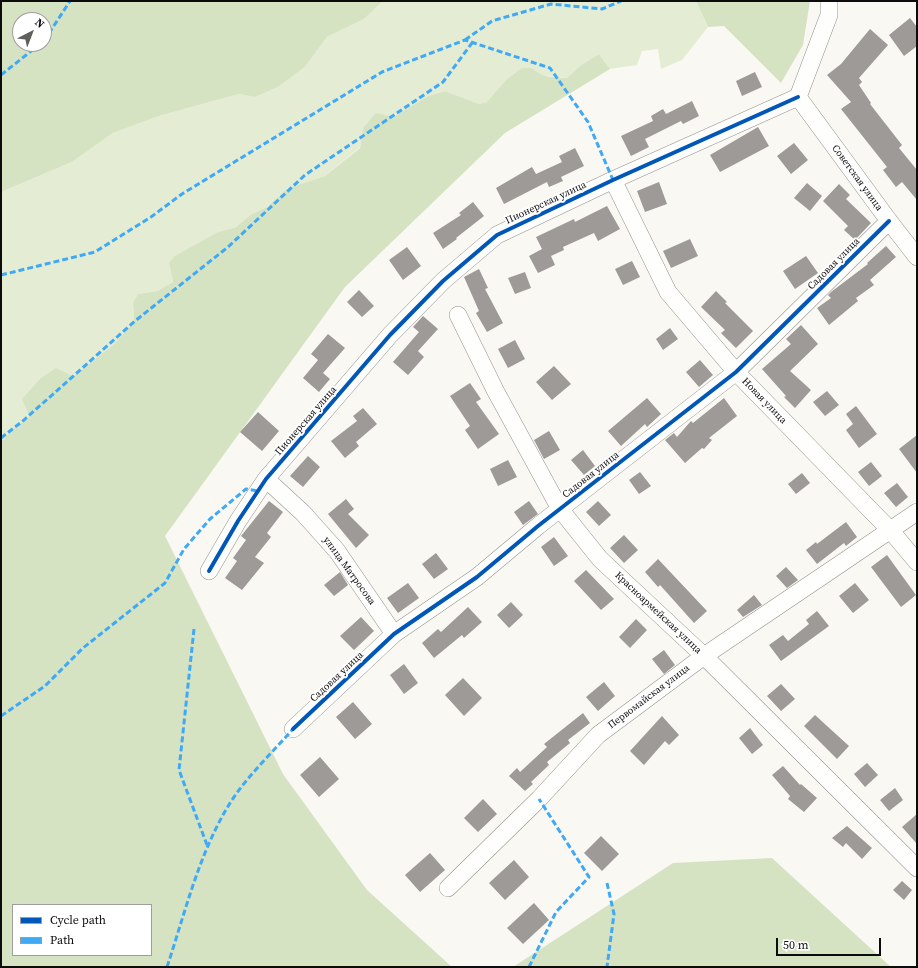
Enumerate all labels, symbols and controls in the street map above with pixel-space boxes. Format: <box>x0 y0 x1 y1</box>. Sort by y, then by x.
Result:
north arrow <box>12 12 52 52</box>
text: N <box>32 15 48 32</box>
street label: Советская улица <box>829 143 885 213</box>
street label: Пионерская улица <box>504 179 588 227</box>
street label: Садовая улица <box>806 236 862 292</box>
street label: Новая улица <box>739 376 789 426</box>
street label: Пионерская улица <box>273 384 339 458</box>
street label: Садовая улица <box>560 449 622 501</box>
street label: улица Матросова <box>320 535 378 607</box>
street label: Красноармейская улица <box>612 570 704 656</box>
street label: Садовая улица <box>308 649 366 705</box>
street label: Первомайская улица <box>606 662 692 732</box>
legend <box>12 904 152 956</box>
text: Cycle path <box>50 912 106 928</box>
scale bar <box>778 930 883 956</box>
text: Path <box>50 932 74 948</box>
text: 50 m <box>783 937 809 953</box>

